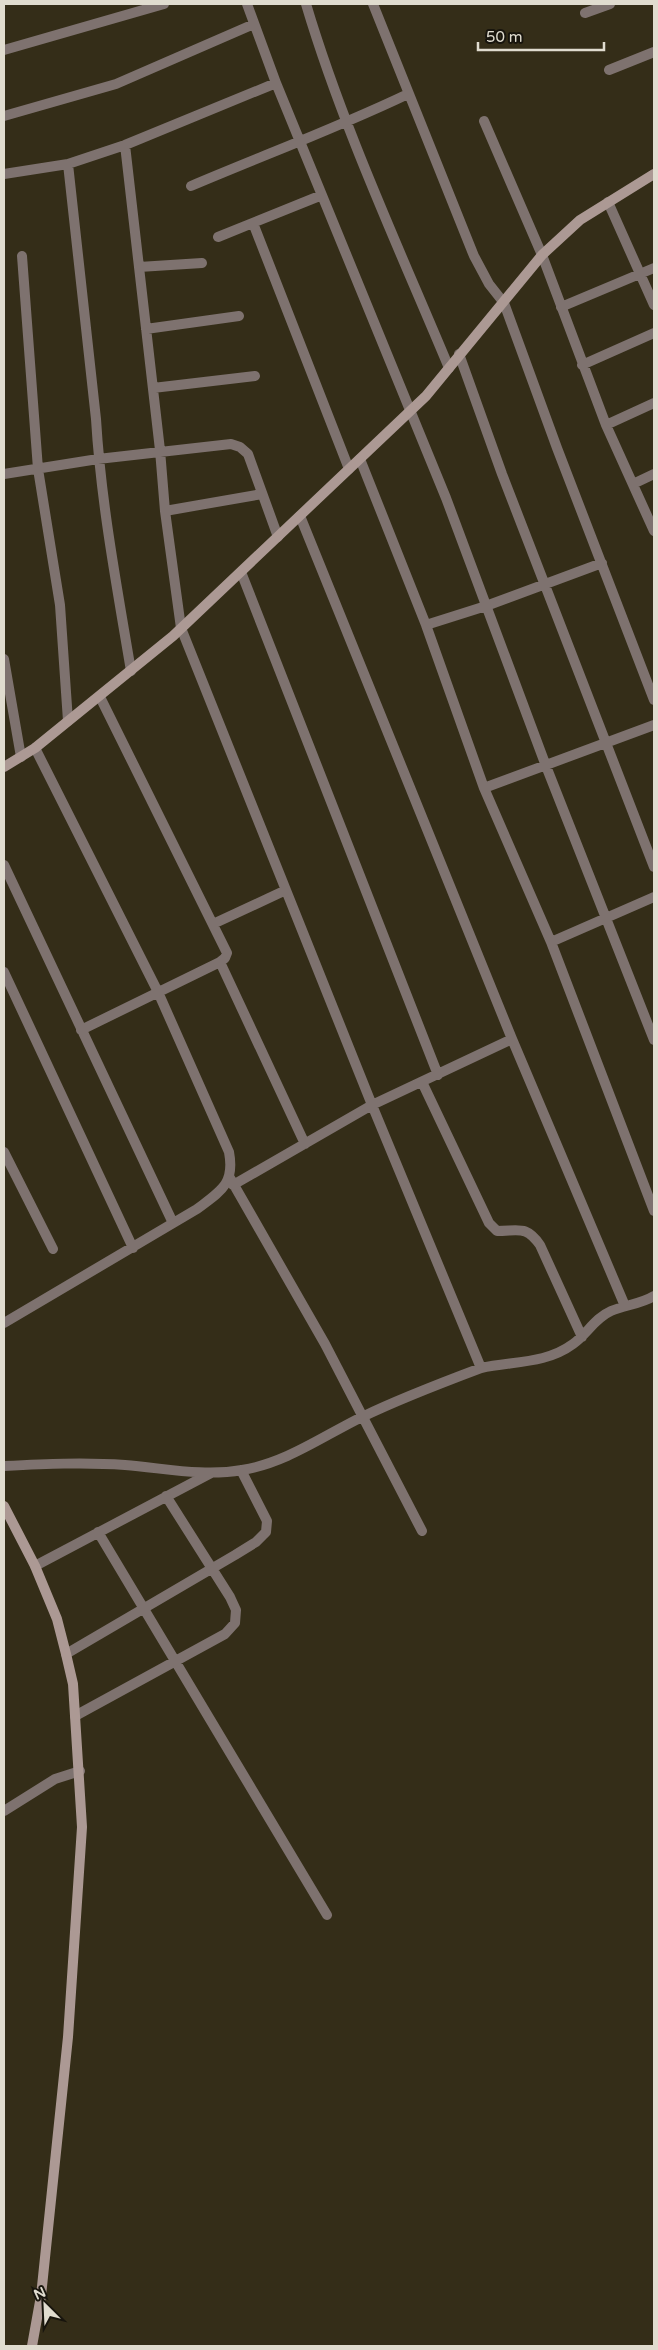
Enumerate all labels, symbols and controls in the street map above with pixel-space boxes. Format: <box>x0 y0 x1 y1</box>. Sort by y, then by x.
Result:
scale bar <box>478 20 604 52</box>
text: 50 m <box>486 28 523 46</box>
north arrow <box>20 2280 70 2330</box>
text: N <box>31 2284 49 2304</box>

